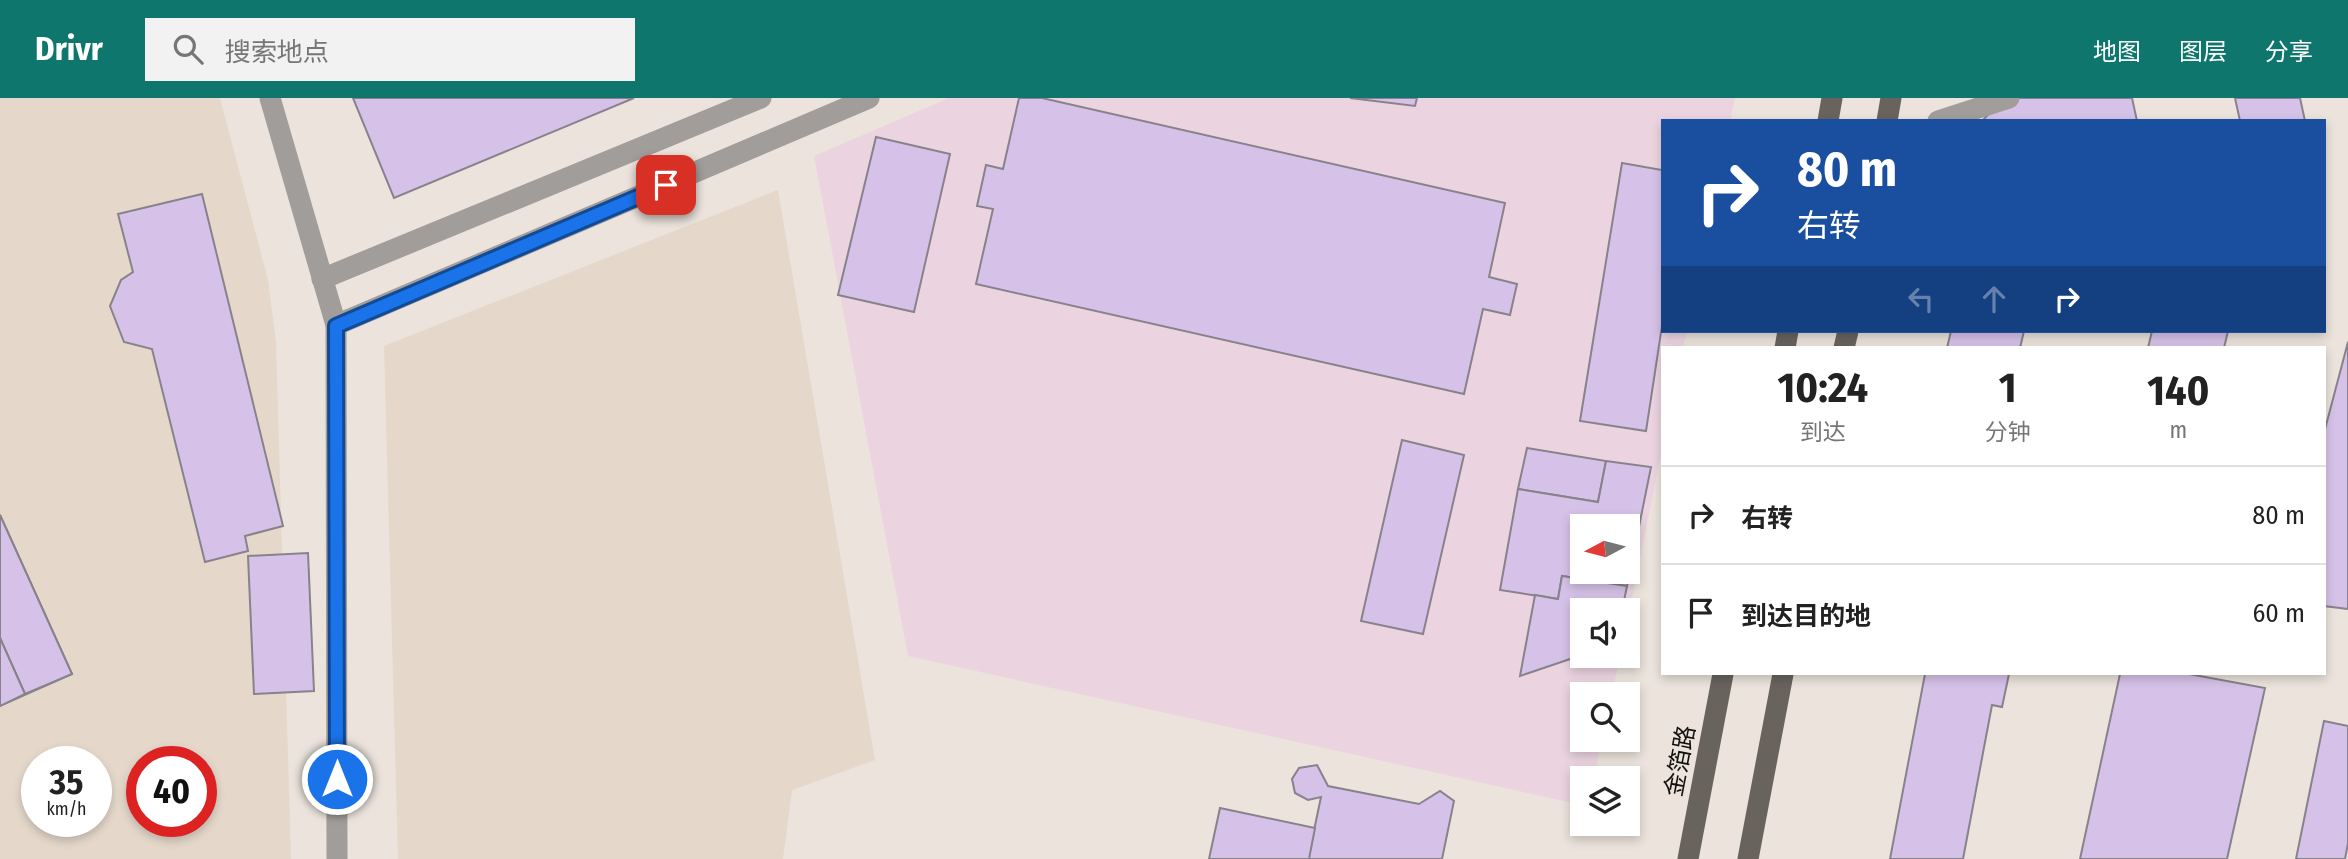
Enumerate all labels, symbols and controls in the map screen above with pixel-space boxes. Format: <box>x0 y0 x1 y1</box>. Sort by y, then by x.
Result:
search box <box>145 18 635 81</box>
text: Drivr <box>35 29 103 69</box>
icon: search <box>169 30 207 68</box>
text: 搜索地点 <box>225 37 329 68</box>
text: 地图 <box>2093 38 2141 66</box>
text: 图层 <box>2179 38 2227 66</box>
text: 分享 <box>2265 38 2313 66</box>
text: 80 m <box>1797 140 1897 199</box>
icon: right <box>1682 147 1773 238</box>
pin <box>636 155 696 215</box>
icon: arrive <box>647 166 685 204</box>
text: 右转 <box>1797 207 1861 245</box>
icon: left <box>1902 280 1940 318</box>
icon: ahead <box>1975 280 2013 318</box>
icon: right <box>2048 280 2086 318</box>
text: 10:24 <box>1778 363 1868 413</box>
text: 1 <box>1999 363 2017 413</box>
text: 140 <box>2147 366 2209 416</box>
text: m <box>2169 416 2187 444</box>
text: 到达 <box>1800 418 1846 446</box>
text: 分钟 <box>1985 418 2031 446</box>
icon: right <box>1682 496 1720 534</box>
text: 80 m <box>2252 500 2305 531</box>
text: 右转 <box>1741 503 1793 534</box>
north arrow <box>1570 514 1640 584</box>
map controls <box>1570 514 1640 836</box>
icon: arrive <box>1682 594 1720 632</box>
button: sound <box>1570 598 1640 668</box>
text: 60 m <box>2252 598 2305 629</box>
text: 到达目的地 <box>1741 601 1871 632</box>
button: search <box>1570 682 1640 752</box>
street label: 金箔路 <box>1659 723 1701 799</box>
position arrow <box>300 742 374 816</box>
speed limit sign: 40 <box>126 746 217 837</box>
text: 35 <box>50 761 83 803</box>
button: layers <box>1570 766 1640 836</box>
text: km/h <box>46 798 87 820</box>

